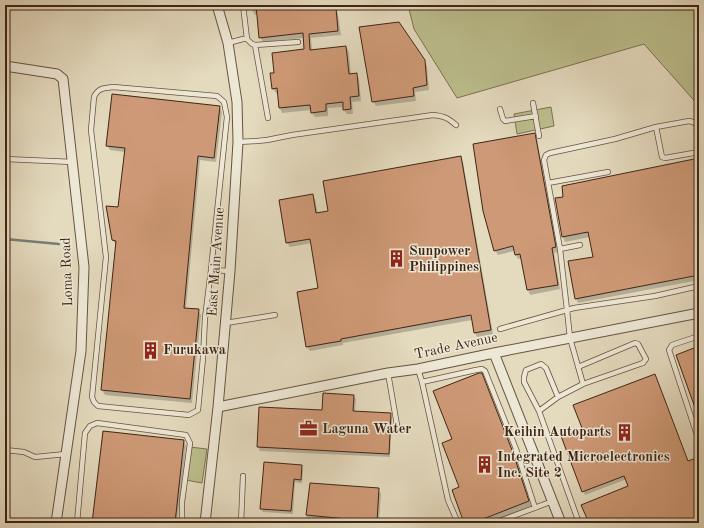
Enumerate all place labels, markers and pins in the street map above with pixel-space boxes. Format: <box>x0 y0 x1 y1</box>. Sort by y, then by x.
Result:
place label: Sunpower Philippines <box>409 244 479 274</box>
building icon: Sunpower Philippines <box>386 249 406 269</box>
building icon: Furukawa <box>140 340 160 360</box>
place label: Furukawa <box>163 343 226 357</box>
office icon: Laguna Water <box>299 419 319 439</box>
place label: Laguna Water <box>322 422 411 436</box>
building icon: Keihin Autoparts <box>614 422 634 442</box>
place label: Keihin Autoparts <box>503 425 611 439</box>
place label: Integrated Microelectronics Inc. Site 2 <box>497 450 670 480</box>
building icon: Integrated Microelectronics Inc. Site 2 <box>474 455 494 475</box>

